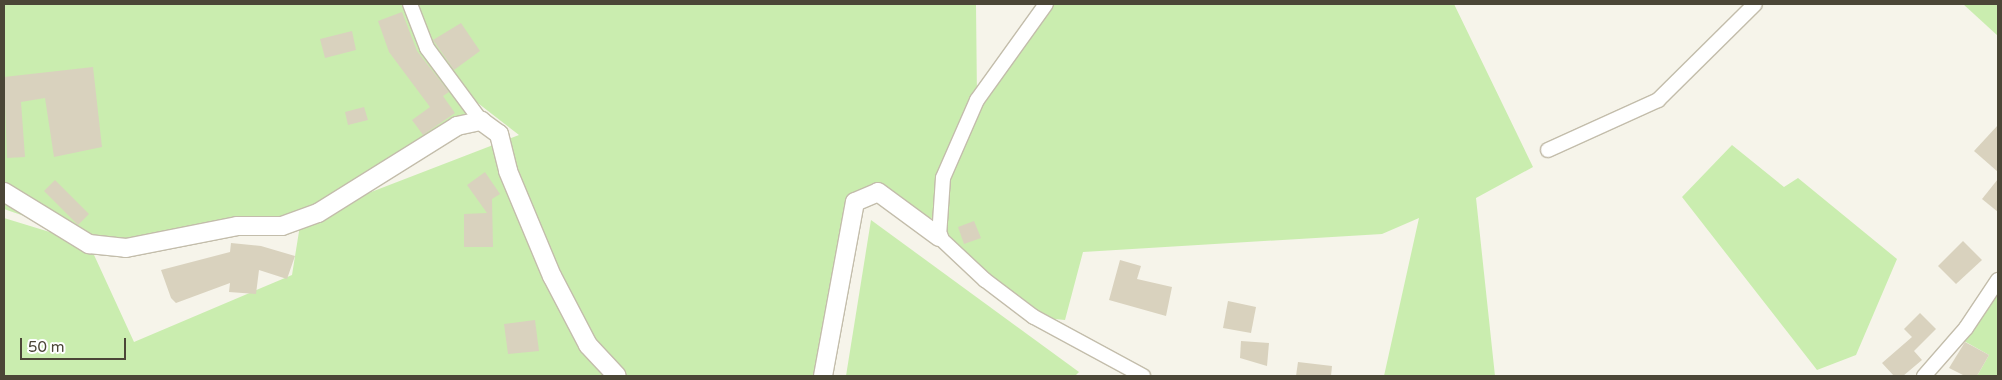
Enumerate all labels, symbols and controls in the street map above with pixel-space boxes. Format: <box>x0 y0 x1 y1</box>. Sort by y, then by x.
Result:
scale bar <box>22 328 129 360</box>
text: 50 m <box>28 338 65 356</box>

